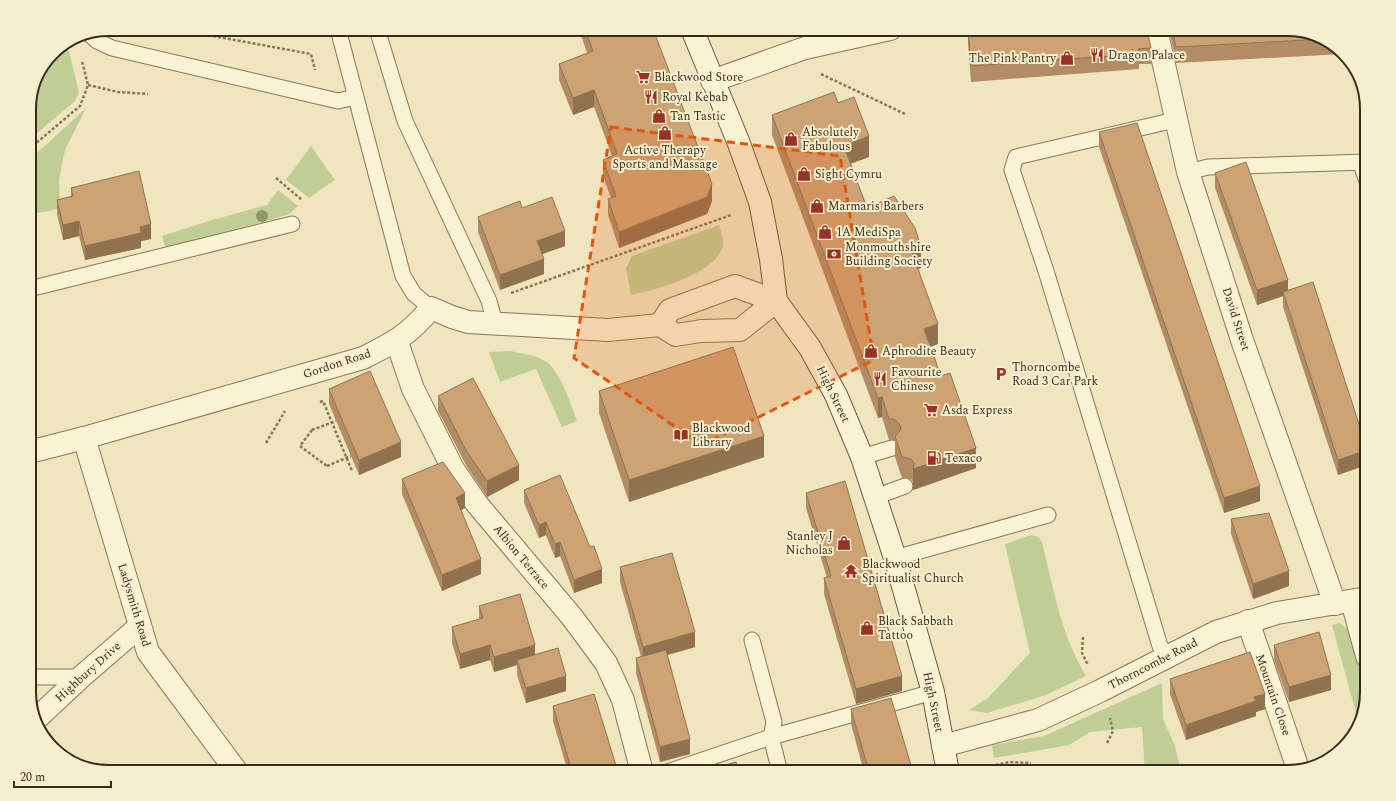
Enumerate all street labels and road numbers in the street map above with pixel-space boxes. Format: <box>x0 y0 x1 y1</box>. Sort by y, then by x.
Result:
street label: David Street <box>1217 285 1255 353</box>
street label: Gordon Road <box>300 344 374 384</box>
street label: High Street <box>811 362 855 426</box>
street label: Albion Terrace <box>488 520 554 594</box>
street label: Ladysmith Road <box>112 561 156 649</box>
street label: Thorncombe Road <box>1105 633 1201 695</box>
street label: Highbury Drive <box>51 637 125 707</box>
street label: Mountain Close <box>1250 652 1296 739</box>
street label: High Street <box>917 670 949 734</box>

